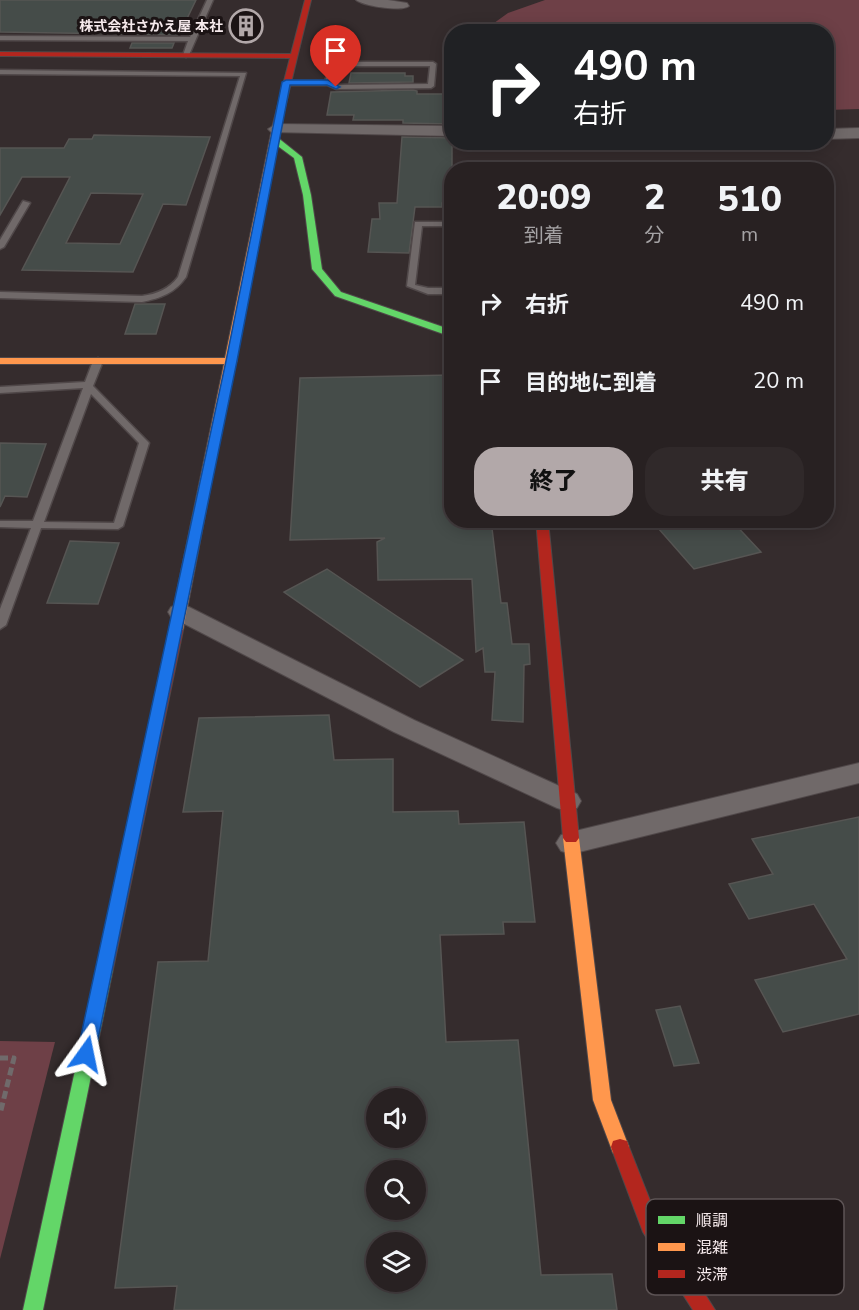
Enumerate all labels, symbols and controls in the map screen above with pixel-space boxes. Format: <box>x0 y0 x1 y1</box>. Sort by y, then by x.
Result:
building icon: 株式会社さかえ屋 本社 <box>228 8 264 44</box>
place label: 株式会社さかえ屋 本社 <box>79 17 223 36</box>
pin <box>310 25 361 87</box>
icon: arrive <box>319 34 352 67</box>
text: 490 m <box>573 38 697 95</box>
icon: right <box>474 48 552 126</box>
text: 右折 <box>573 96 627 133</box>
text: 20:09 <box>496 173 592 222</box>
text: 2 <box>644 173 665 222</box>
text: 510 <box>717 175 782 224</box>
text: m <box>741 221 758 248</box>
text: 到着 <box>524 222 564 249</box>
text: 分 <box>644 222 664 249</box>
icon: right <box>474 287 507 320</box>
text: 490 m <box>740 288 804 318</box>
text: 右折 <box>525 290 569 320</box>
icon: arrive <box>474 365 507 398</box>
text: 20 m <box>753 366 804 396</box>
text: 目的地に到着 <box>525 368 657 398</box>
button: 終了 <box>474 447 633 516</box>
button: 共有 <box>645 447 804 516</box>
position arrow <box>54 1022 118 1086</box>
map controls <box>366 1088 426 1292</box>
button: sound <box>366 1088 426 1148</box>
button: search <box>366 1160 426 1220</box>
legend <box>646 1199 844 1295</box>
text: 順調 <box>696 1210 728 1232</box>
button: layers <box>366 1232 426 1292</box>
text: 混雑 <box>696 1237 728 1259</box>
text: 渋滞 <box>696 1264 728 1286</box>

